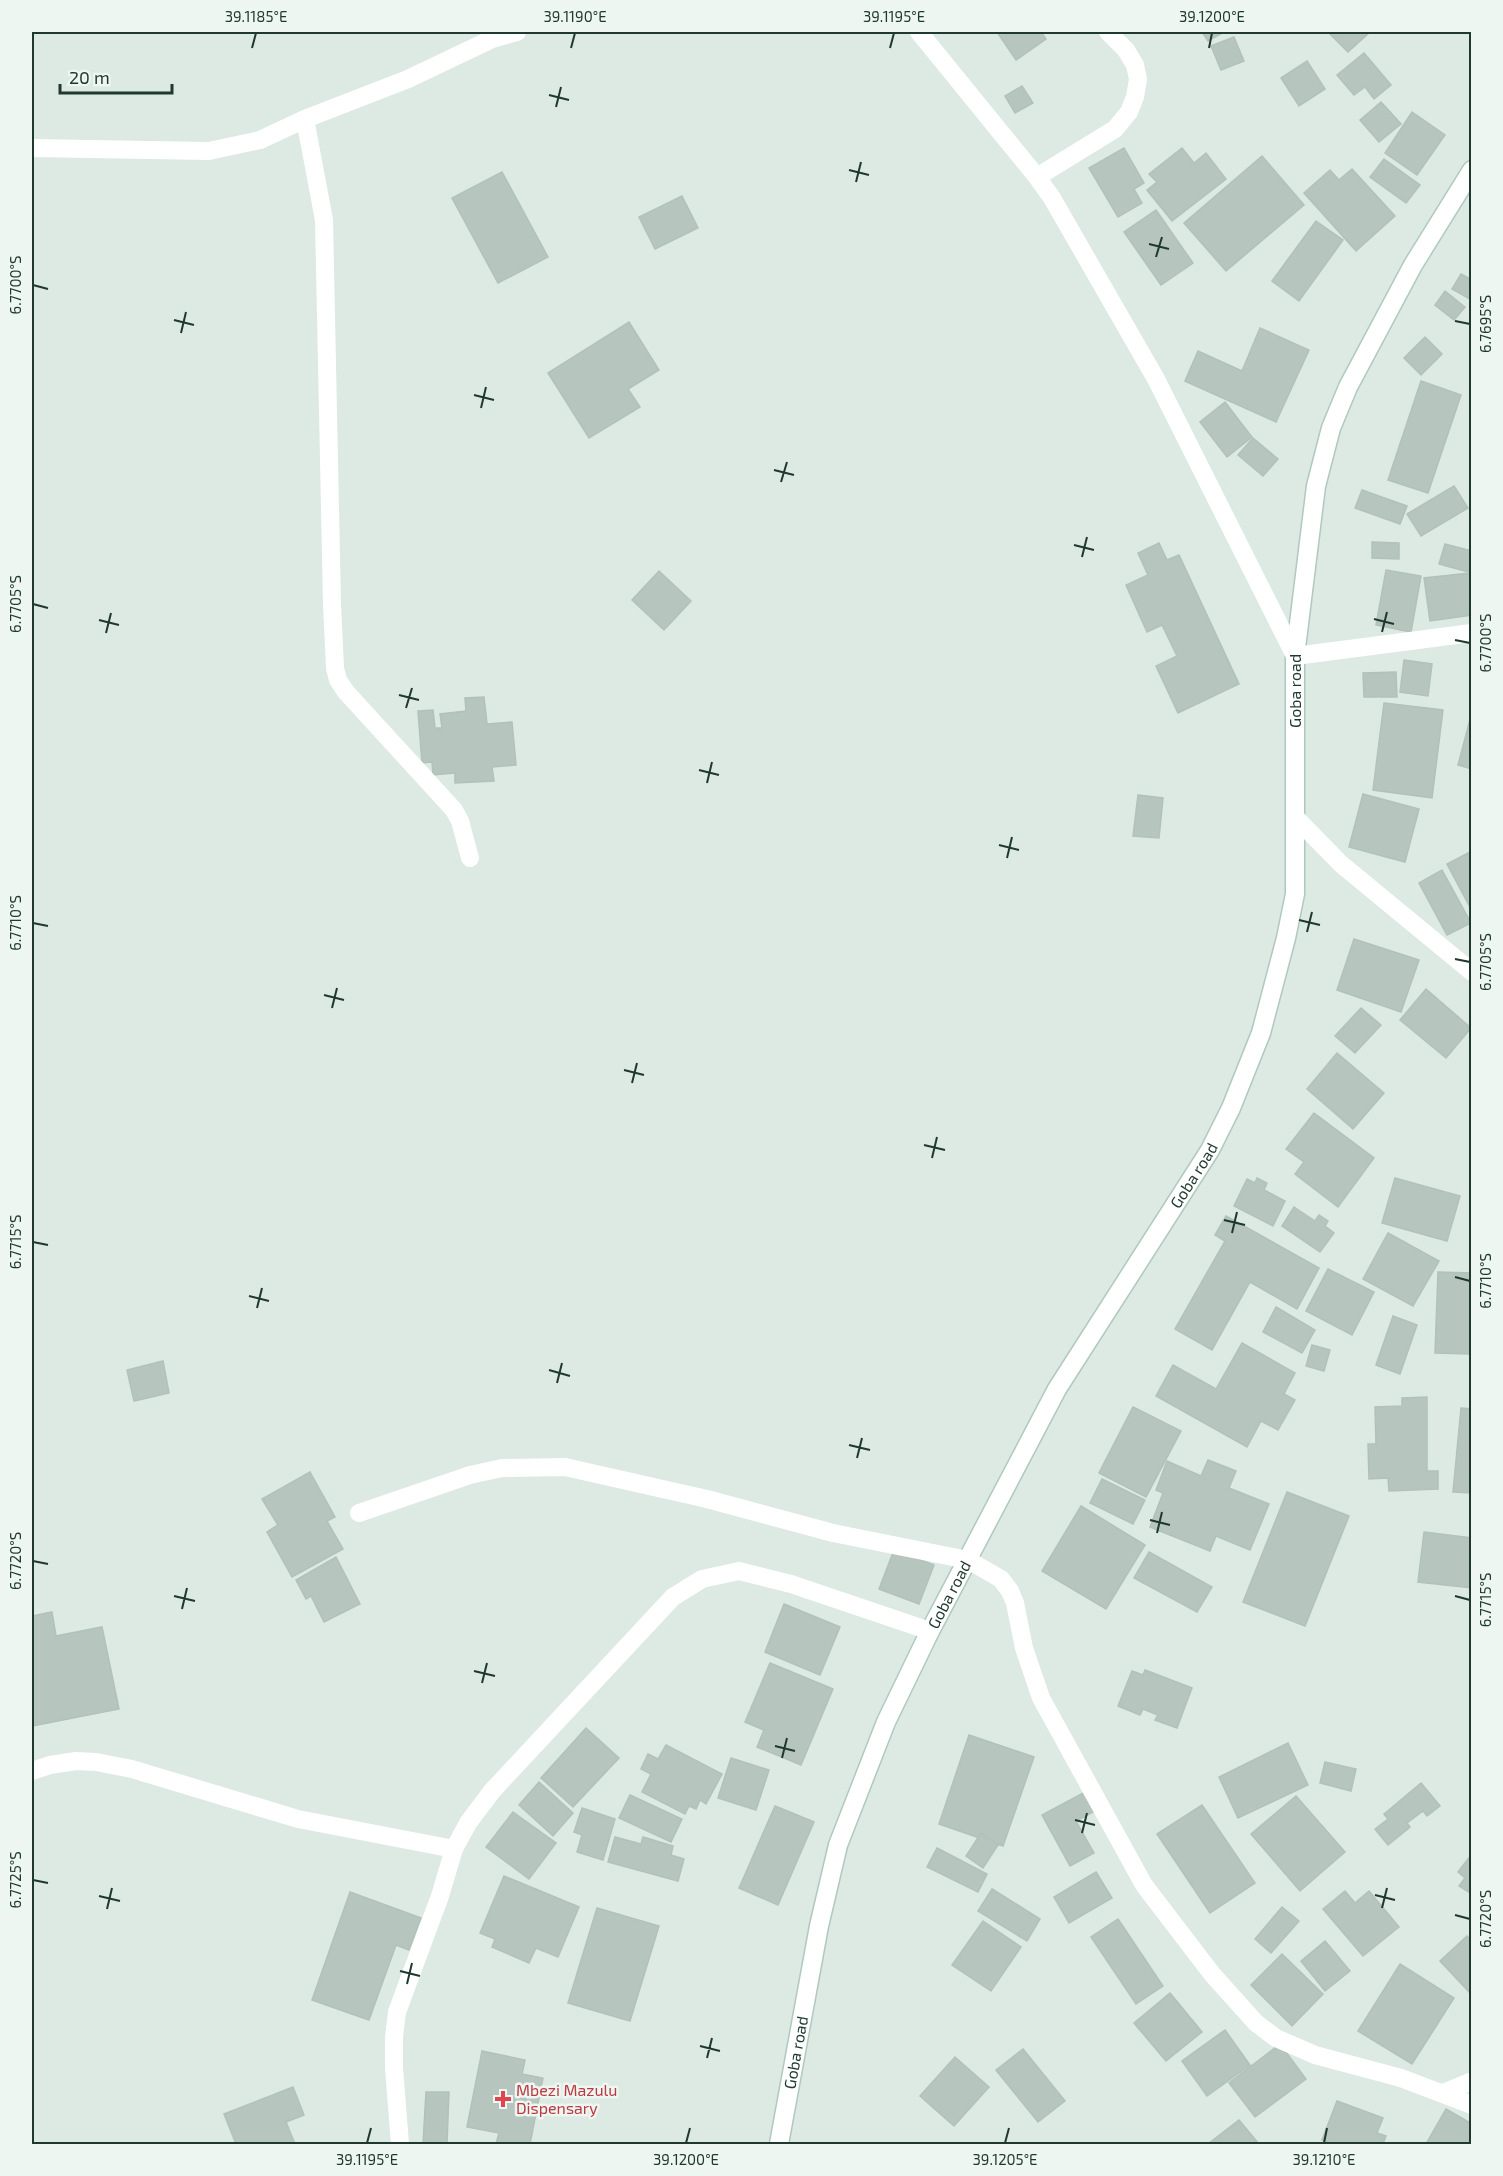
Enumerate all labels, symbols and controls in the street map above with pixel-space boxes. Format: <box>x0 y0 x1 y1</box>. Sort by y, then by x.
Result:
text: 39.1185°E <box>225 7 287 25</box>
text: 39.1190°E <box>543 7 607 25</box>
text: 39.1195°E <box>863 7 925 25</box>
text: 39.1200°E <box>1179 7 1245 25</box>
scale bar <box>60 57 172 95</box>
text: 20 m <box>69 66 110 88</box>
text: 6.7700°S <box>6 256 24 314</box>
text: 6.7695°S <box>1476 295 1494 353</box>
text: 6.7705°S <box>6 575 24 633</box>
text: 6.7700°S <box>1476 614 1494 672</box>
street label: Goba road <box>1285 654 1304 728</box>
text: 6.7710°S <box>6 895 24 951</box>
text: 6.7705°S <box>1476 933 1494 991</box>
street label: Goba road <box>1165 1139 1221 1211</box>
text: 6.7715°S <box>6 1215 24 1269</box>
text: 6.7710°S <box>1476 1253 1494 1309</box>
text: 6.7720°S <box>6 1532 24 1590</box>
street label: Goba road <box>923 1557 974 1632</box>
text: 6.7715°S <box>1476 1573 1494 1627</box>
text: 6.7725°S <box>6 1851 24 1909</box>
text: 6.7720°S <box>1476 1890 1494 1948</box>
street label: Goba road <box>779 2014 811 2091</box>
place label: Mbezi Mazulu Dispensary <box>516 2080 617 2117</box>
marker: Mbezi Mazulu Dispensary <box>494 2090 512 2108</box>
text: 39.1195°E <box>336 2150 398 2168</box>
text: 39.1200°E <box>653 2150 719 2168</box>
text: 39.1205°E <box>972 2150 1038 2168</box>
text: 39.1210°E <box>1293 2150 1355 2168</box>

